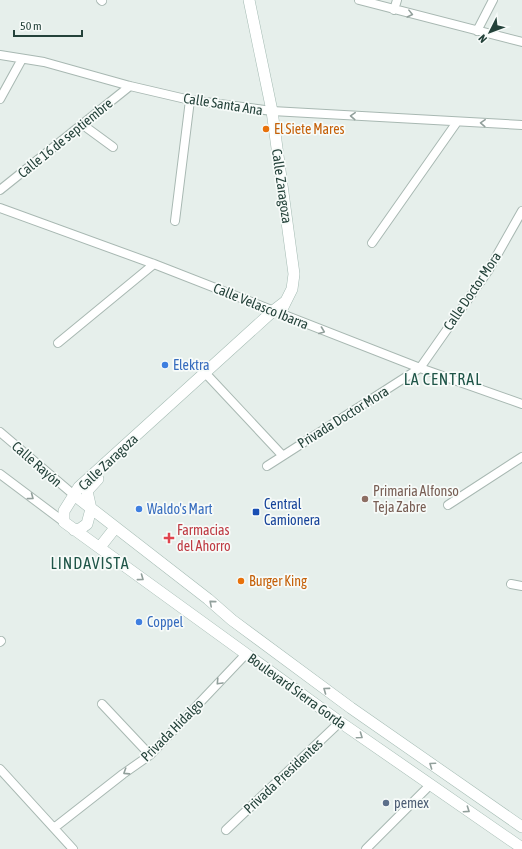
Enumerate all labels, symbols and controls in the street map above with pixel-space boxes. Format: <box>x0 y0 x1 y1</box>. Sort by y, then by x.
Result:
one-way arrow <box>406 9 413 18</box>
scale bar <box>14 12 82 38</box>
north arrow <box>470 12 510 52</box>
text: 50 m <box>20 19 42 33</box>
text: N <box>476 32 489 45</box>
street label: Calle Santa Ana <box>182 90 264 118</box>
street label: Calle 16 de septiembre <box>14 95 116 181</box>
one-way arrow <box>350 112 356 121</box>
one-way arrow <box>480 119 486 128</box>
place label: El Siete Mares <box>274 121 345 137</box>
marker: El Siete Mares <box>261 124 271 134</box>
street label: Calle Zaragoza <box>269 148 295 224</box>
street label: Calle Doctor Mora <box>440 249 504 333</box>
street label: Calle Velasco Ibarra <box>211 280 311 332</box>
one-way arrow <box>318 326 325 334</box>
place label: Elektra <box>173 357 209 373</box>
marker: Elektra <box>160 360 170 370</box>
district label: LA CENTRAL <box>404 370 482 388</box>
street label: Privada Doctor Mora <box>295 383 391 451</box>
street label: Calle Zaragoza <box>75 430 141 494</box>
street label: Calle Rayón <box>9 438 65 490</box>
place label: Primaria Alfonso Teja Zabre <box>373 483 459 515</box>
one-way arrow <box>27 493 34 500</box>
marker: Primaria Alfonso Teja Zabre <box>360 494 370 504</box>
place label: Central Camionera <box>264 496 320 528</box>
place label: Waldo's Mart <box>147 501 213 517</box>
marker: Waldo's Mart <box>134 504 144 514</box>
marker: Central Camionera <box>251 507 261 517</box>
place label: Farmacias del Ahorro <box>177 522 231 554</box>
marker: Farmacias del Ahorro <box>164 533 174 543</box>
district label: LINDAVISTA <box>50 554 130 572</box>
one-way arrow <box>137 573 144 580</box>
place label: Burger King <box>249 573 307 589</box>
marker: Burger King <box>236 576 246 586</box>
one-way arrow <box>209 600 216 607</box>
place label: Coppel <box>147 614 184 630</box>
marker: Coppel <box>134 617 144 627</box>
street label: Boulevard Sierra Gorda <box>245 650 349 732</box>
one-way arrow <box>216 677 224 685</box>
one-way arrow <box>324 688 331 695</box>
street label: Privada Hidalgo <box>137 695 207 765</box>
one-way arrow <box>356 731 363 739</box>
street label: Privada Presidentes <box>240 735 326 817</box>
one-way arrow <box>430 763 437 770</box>
one-way arrow <box>123 768 130 775</box>
place label: pemex <box>394 795 429 811</box>
marker: pemex <box>381 798 391 808</box>
one-way arrow <box>463 805 470 813</box>

